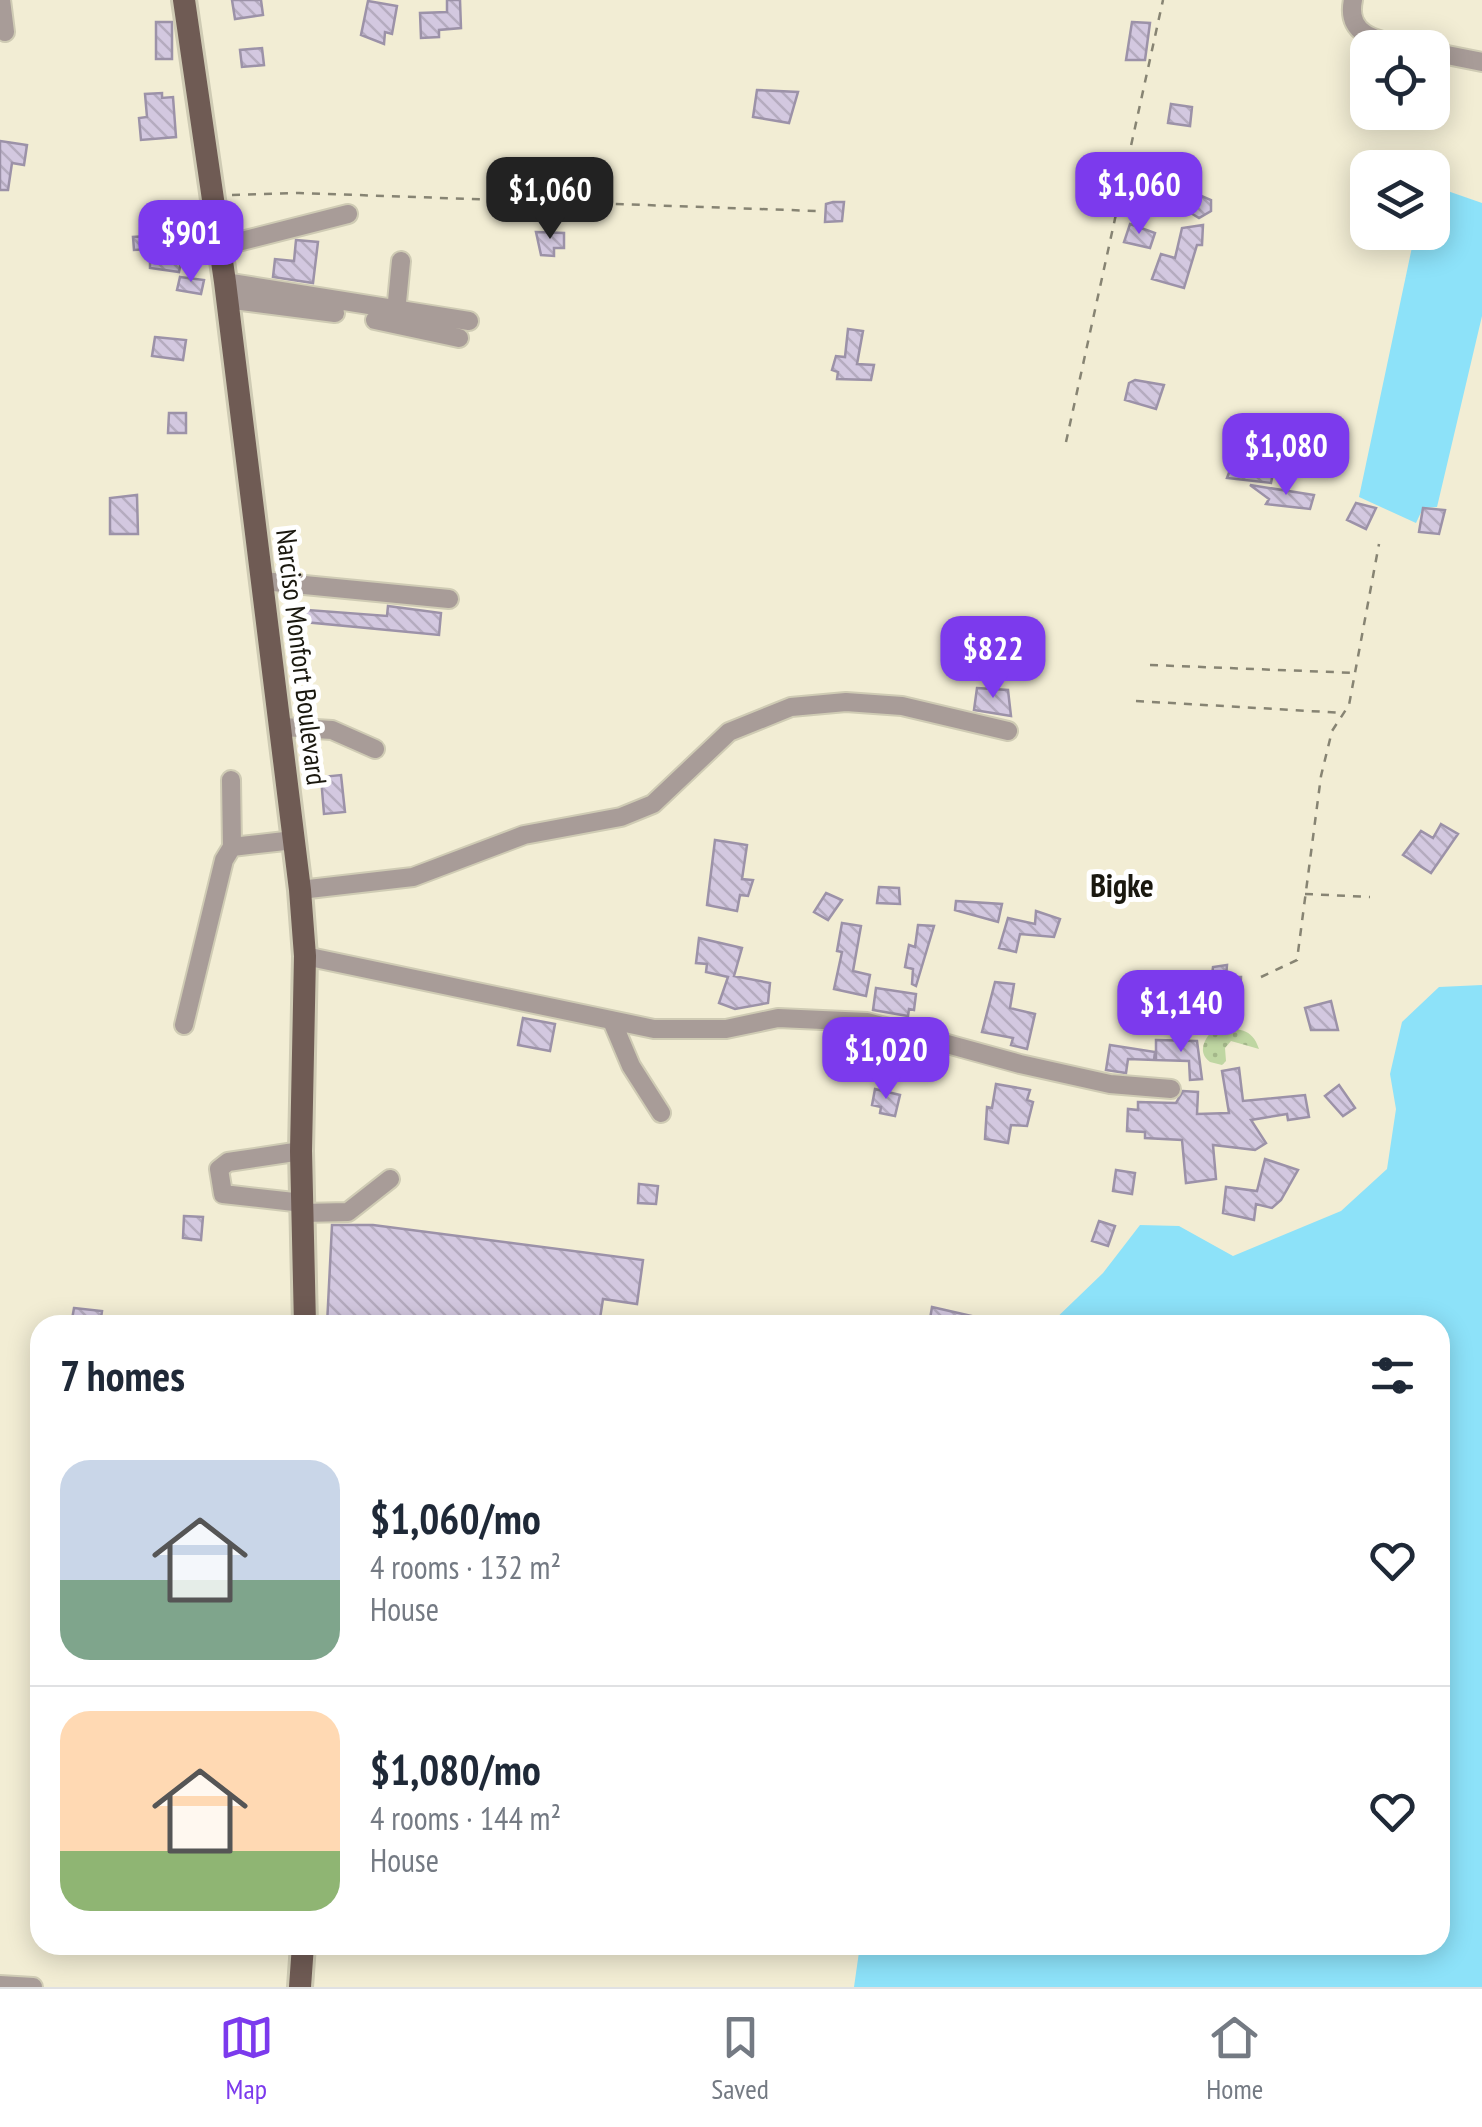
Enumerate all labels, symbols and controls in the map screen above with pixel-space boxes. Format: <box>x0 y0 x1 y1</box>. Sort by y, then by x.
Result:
map controls <box>1350 30 1450 250</box>
button: locate <box>1350 30 1450 130</box>
button: layers <box>1350 150 1450 250</box>
pin: $1,060 <box>1058 152 1220 237</box>
pin: $1,060 <box>469 157 631 242</box>
text: $1,060 <box>1097 163 1181 205</box>
text: $1,060 <box>508 168 592 210</box>
pin: $901 <box>132 200 250 285</box>
text: $901 <box>160 211 222 253</box>
pin: $1,080 <box>1205 413 1367 498</box>
text: $1,080 <box>1244 424 1328 466</box>
street label: Narciso Monfort Boulevard <box>268 527 336 787</box>
pin: $822 <box>934 616 1052 701</box>
text: $822 <box>962 627 1024 669</box>
district label: Bigke <box>1090 864 1154 906</box>
pin: $1,140 <box>1100 970 1262 1055</box>
text: $1,140 <box>1139 981 1223 1023</box>
pin: $1,020 <box>805 1017 967 1102</box>
text: $1,020 <box>844 1028 928 1070</box>
text: 7 homes <box>60 1348 185 1403</box>
icon: filters <box>1365 1348 1420 1403</box>
text: $1,060/mo <box>370 1491 541 1546</box>
icon: home <box>140 1500 260 1620</box>
icon: heart <box>1365 1533 1420 1588</box>
text: 4 rooms · 132 m² <box>370 1546 561 1588</box>
text: House <box>370 1588 439 1630</box>
text: $1,080/mo <box>370 1742 541 1797</box>
icon: home <box>140 1751 260 1871</box>
icon: heart <box>1365 1784 1420 1839</box>
text: 4 rooms · 144 m² <box>370 1797 561 1839</box>
text: House <box>370 1839 439 1881</box>
tab: Map <box>219 2010 274 2107</box>
tab: Saved <box>711 2010 769 2107</box>
tab: Home <box>1206 2010 1263 2107</box>

